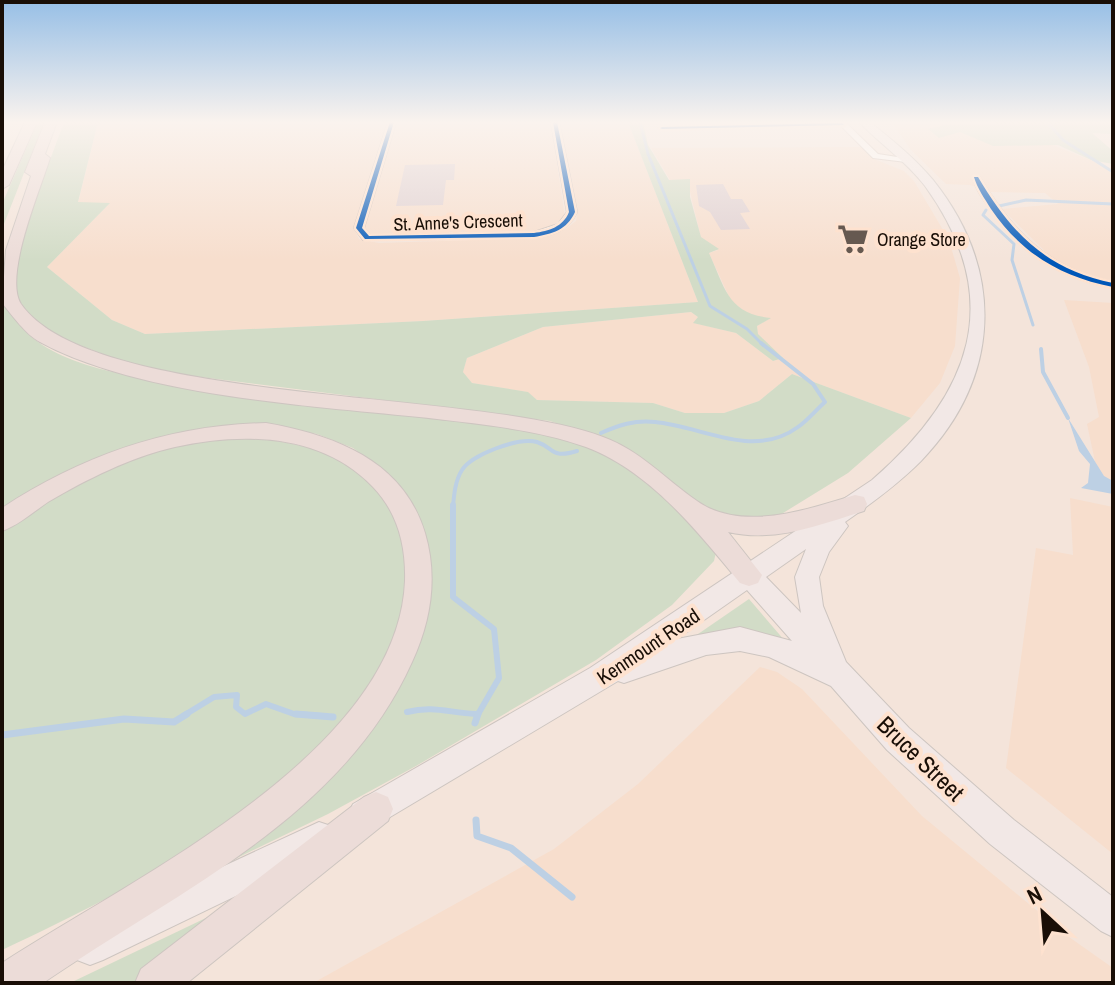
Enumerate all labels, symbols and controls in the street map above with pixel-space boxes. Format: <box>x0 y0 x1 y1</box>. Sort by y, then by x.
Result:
street label: St. Anne's Crescent <box>393 207 523 237</box>
supermarket icon: Orange Store <box>836 222 870 256</box>
place label: Orange Store <box>877 227 966 252</box>
street label: Kenmount Road <box>591 602 705 690</box>
street label: Bruce Street <box>871 708 972 808</box>
north arrow <box>1003 873 1083 953</box>
text: N <box>1022 879 1047 911</box>

